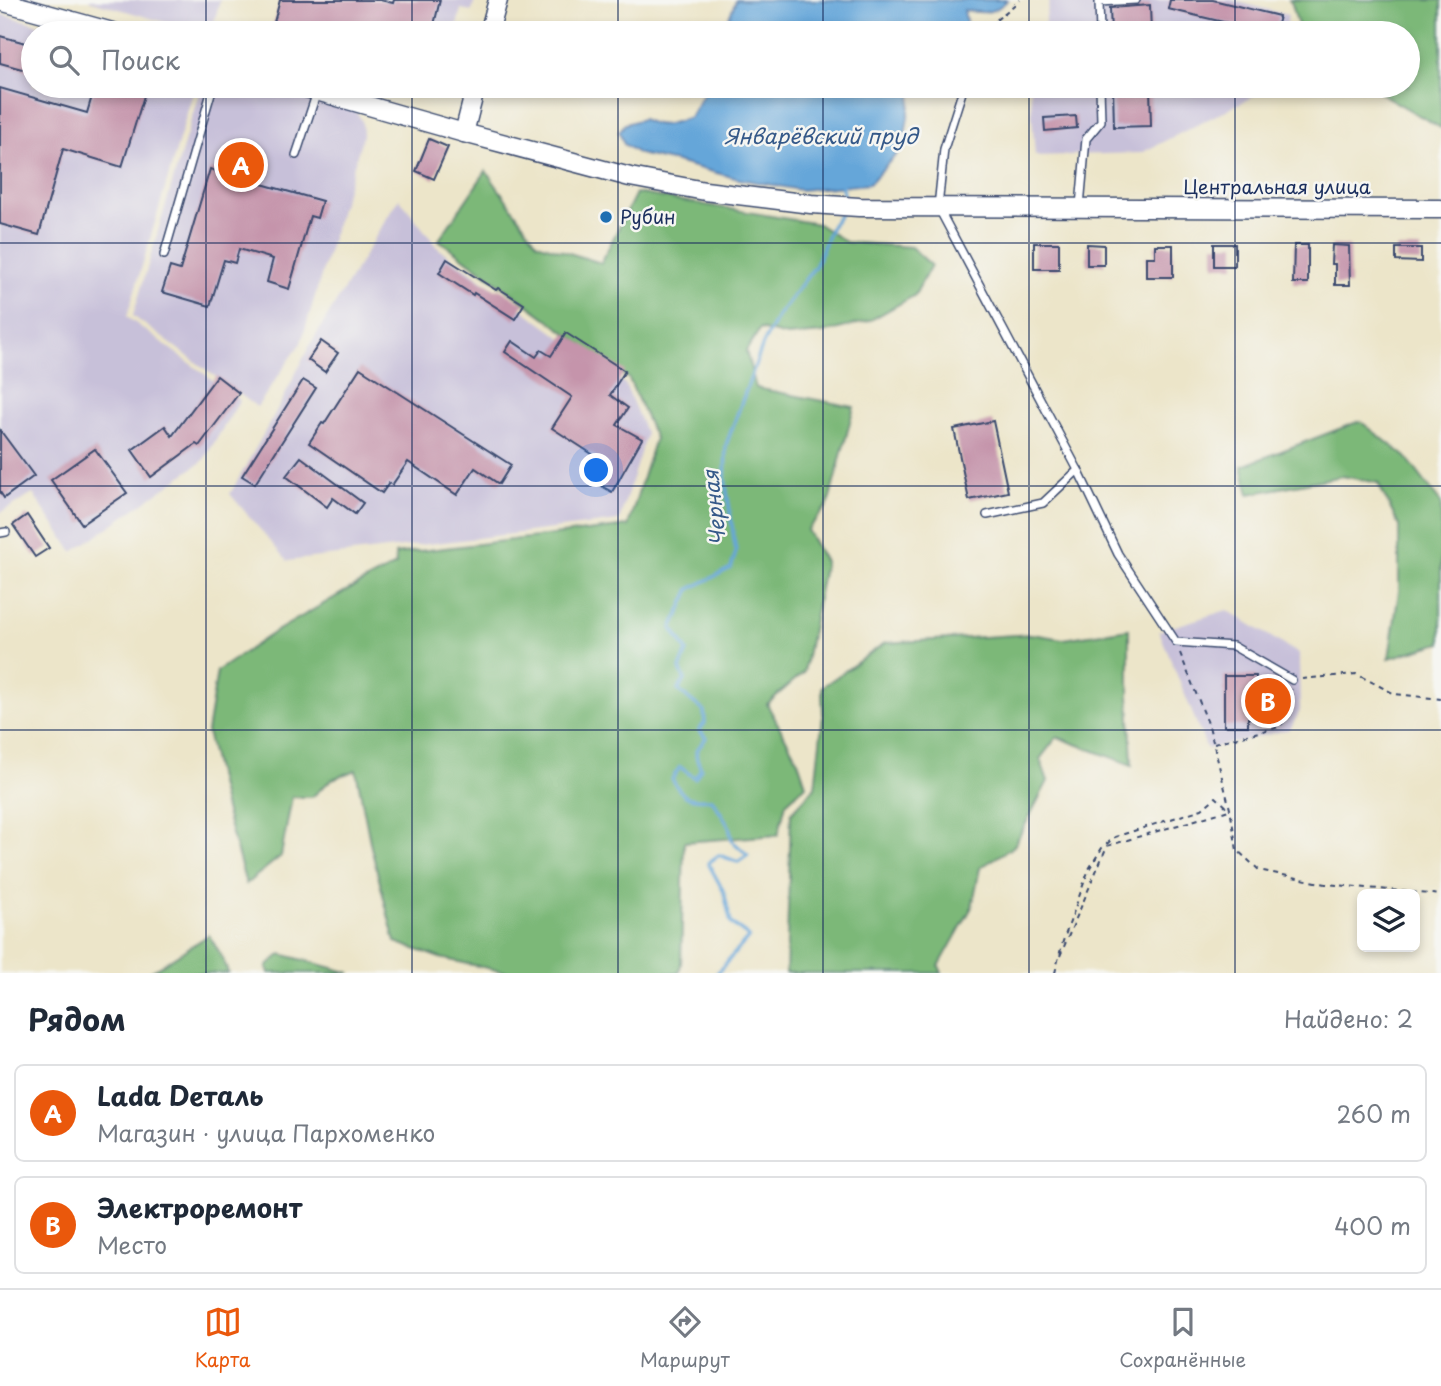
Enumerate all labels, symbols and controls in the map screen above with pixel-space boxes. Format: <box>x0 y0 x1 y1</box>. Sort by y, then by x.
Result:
search box <box>21 21 1420 98</box>
text: Поиск <box>101 40 180 79</box>
icon: search <box>45 41 83 79</box>
water label: Январёвский пруд <box>724 119 920 151</box>
pin: A <box>218 139 264 191</box>
street label: Центральная улица <box>1183 172 1371 200</box>
place label: Рубин <box>620 202 676 230</box>
marker: Рубин <box>598 209 614 225</box>
your location <box>579 453 613 487</box>
water label: Черная <box>693 467 733 548</box>
pin: B <box>1245 675 1291 727</box>
map controls <box>1357 889 1420 952</box>
button: layers <box>1357 889 1420 952</box>
text: Рядом <box>28 996 126 1041</box>
text: Найдено: 2 <box>1284 1001 1413 1036</box>
text: Lada Dеталь <box>97 1076 264 1115</box>
text: A <box>44 1096 62 1131</box>
text: 260 m <box>1336 1096 1411 1131</box>
text: Магазин · улица Пархоменко <box>97 1115 435 1150</box>
text: Электроремонт <box>97 1188 302 1227</box>
text: B <box>45 1208 61 1243</box>
text: 400 m <box>1334 1208 1411 1243</box>
text: Место <box>97 1227 167 1262</box>
tab: Карта <box>195 1303 251 1373</box>
tab: Маршрут <box>640 1303 730 1373</box>
tab: Сохранённые <box>1119 1303 1246 1373</box>

